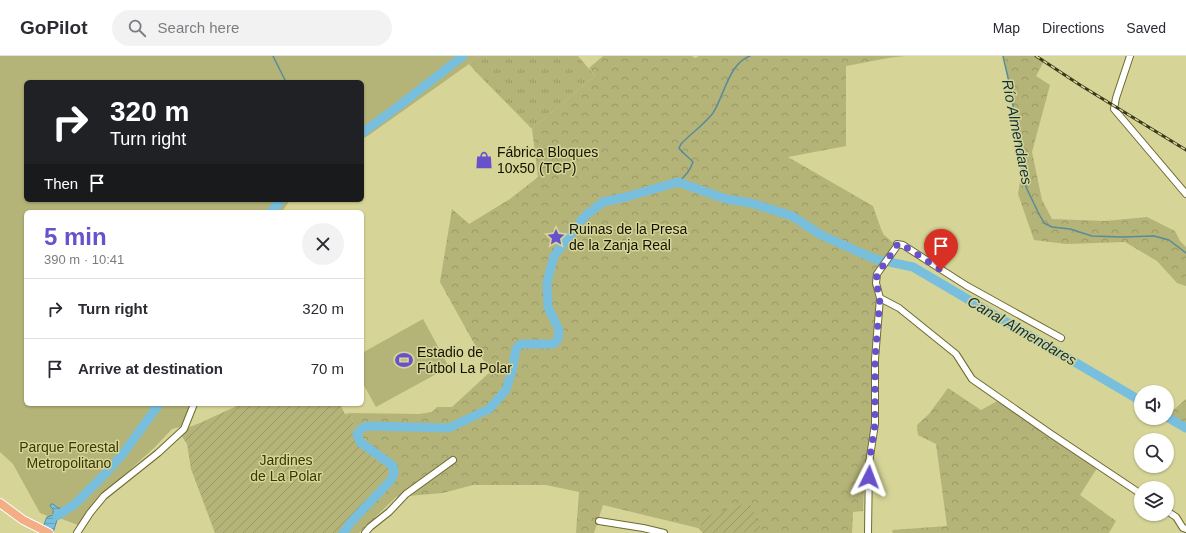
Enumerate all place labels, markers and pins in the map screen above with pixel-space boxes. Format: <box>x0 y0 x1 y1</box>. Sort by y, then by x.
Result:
place label: Fábrica Bloques 10x50 (TCP) <box>497 144 598 176</box>
shop icon: Fábrica Bloques 10x50 (TCP) <box>474 150 494 170</box>
place label: Ruinas de la Presa de la Zanja Real <box>569 221 688 253</box>
place icon: Ruinas de la Presa de la Zanja Real <box>546 227 566 247</box>
pin <box>924 229 958 270</box>
place label: Estadio de Fútbol La Polar <box>417 344 512 376</box>
sports icon: Estadio de Fútbol La Polar <box>394 350 414 370</box>

